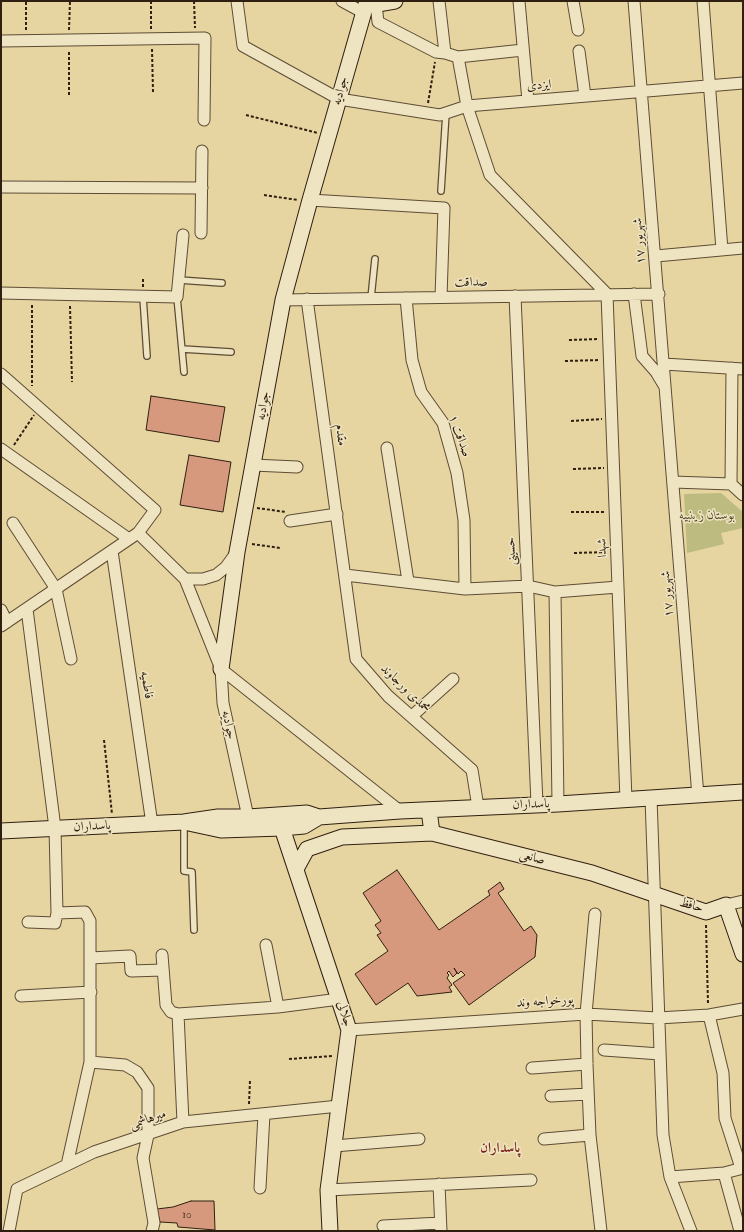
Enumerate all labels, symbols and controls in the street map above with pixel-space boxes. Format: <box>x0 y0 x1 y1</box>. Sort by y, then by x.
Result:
street label: جوادیه <box>329 75 353 107</box>
street label: ایزدی <box>526 77 552 95</box>
street label: ۱۷ شهریور <box>630 217 650 265</box>
street label: صداقت <box>454 275 488 291</box>
street label: جوادیه <box>254 390 274 422</box>
street label: صداقت ۱ <box>444 413 474 459</box>
street label: مقدم <box>331 423 349 447</box>
park label: بوستان زینبیه <box>679 508 735 524</box>
street label: حسینی <box>504 536 520 566</box>
street label: شهدا <box>595 538 611 558</box>
street label: ۱۷ شهریور <box>658 570 678 618</box>
street label: محمدی ورجاوند <box>377 661 433 717</box>
street label: فاطمیه <box>136 670 156 700</box>
street label: جوادیه <box>217 709 239 741</box>
street label: پاسداران <box>512 797 550 813</box>
street label: پاسداران <box>73 818 111 836</box>
street label: صانعی <box>518 847 546 869</box>
street label: حافظ <box>677 895 705 917</box>
street label: پورخواجه وند <box>516 992 574 1012</box>
street label: جلالی <box>333 999 355 1029</box>
street label: میرهاشمی <box>128 1106 168 1134</box>
district label: پاسداران <box>480 1141 520 1157</box>
house number: 10 <box>182 1209 192 1223</box>

